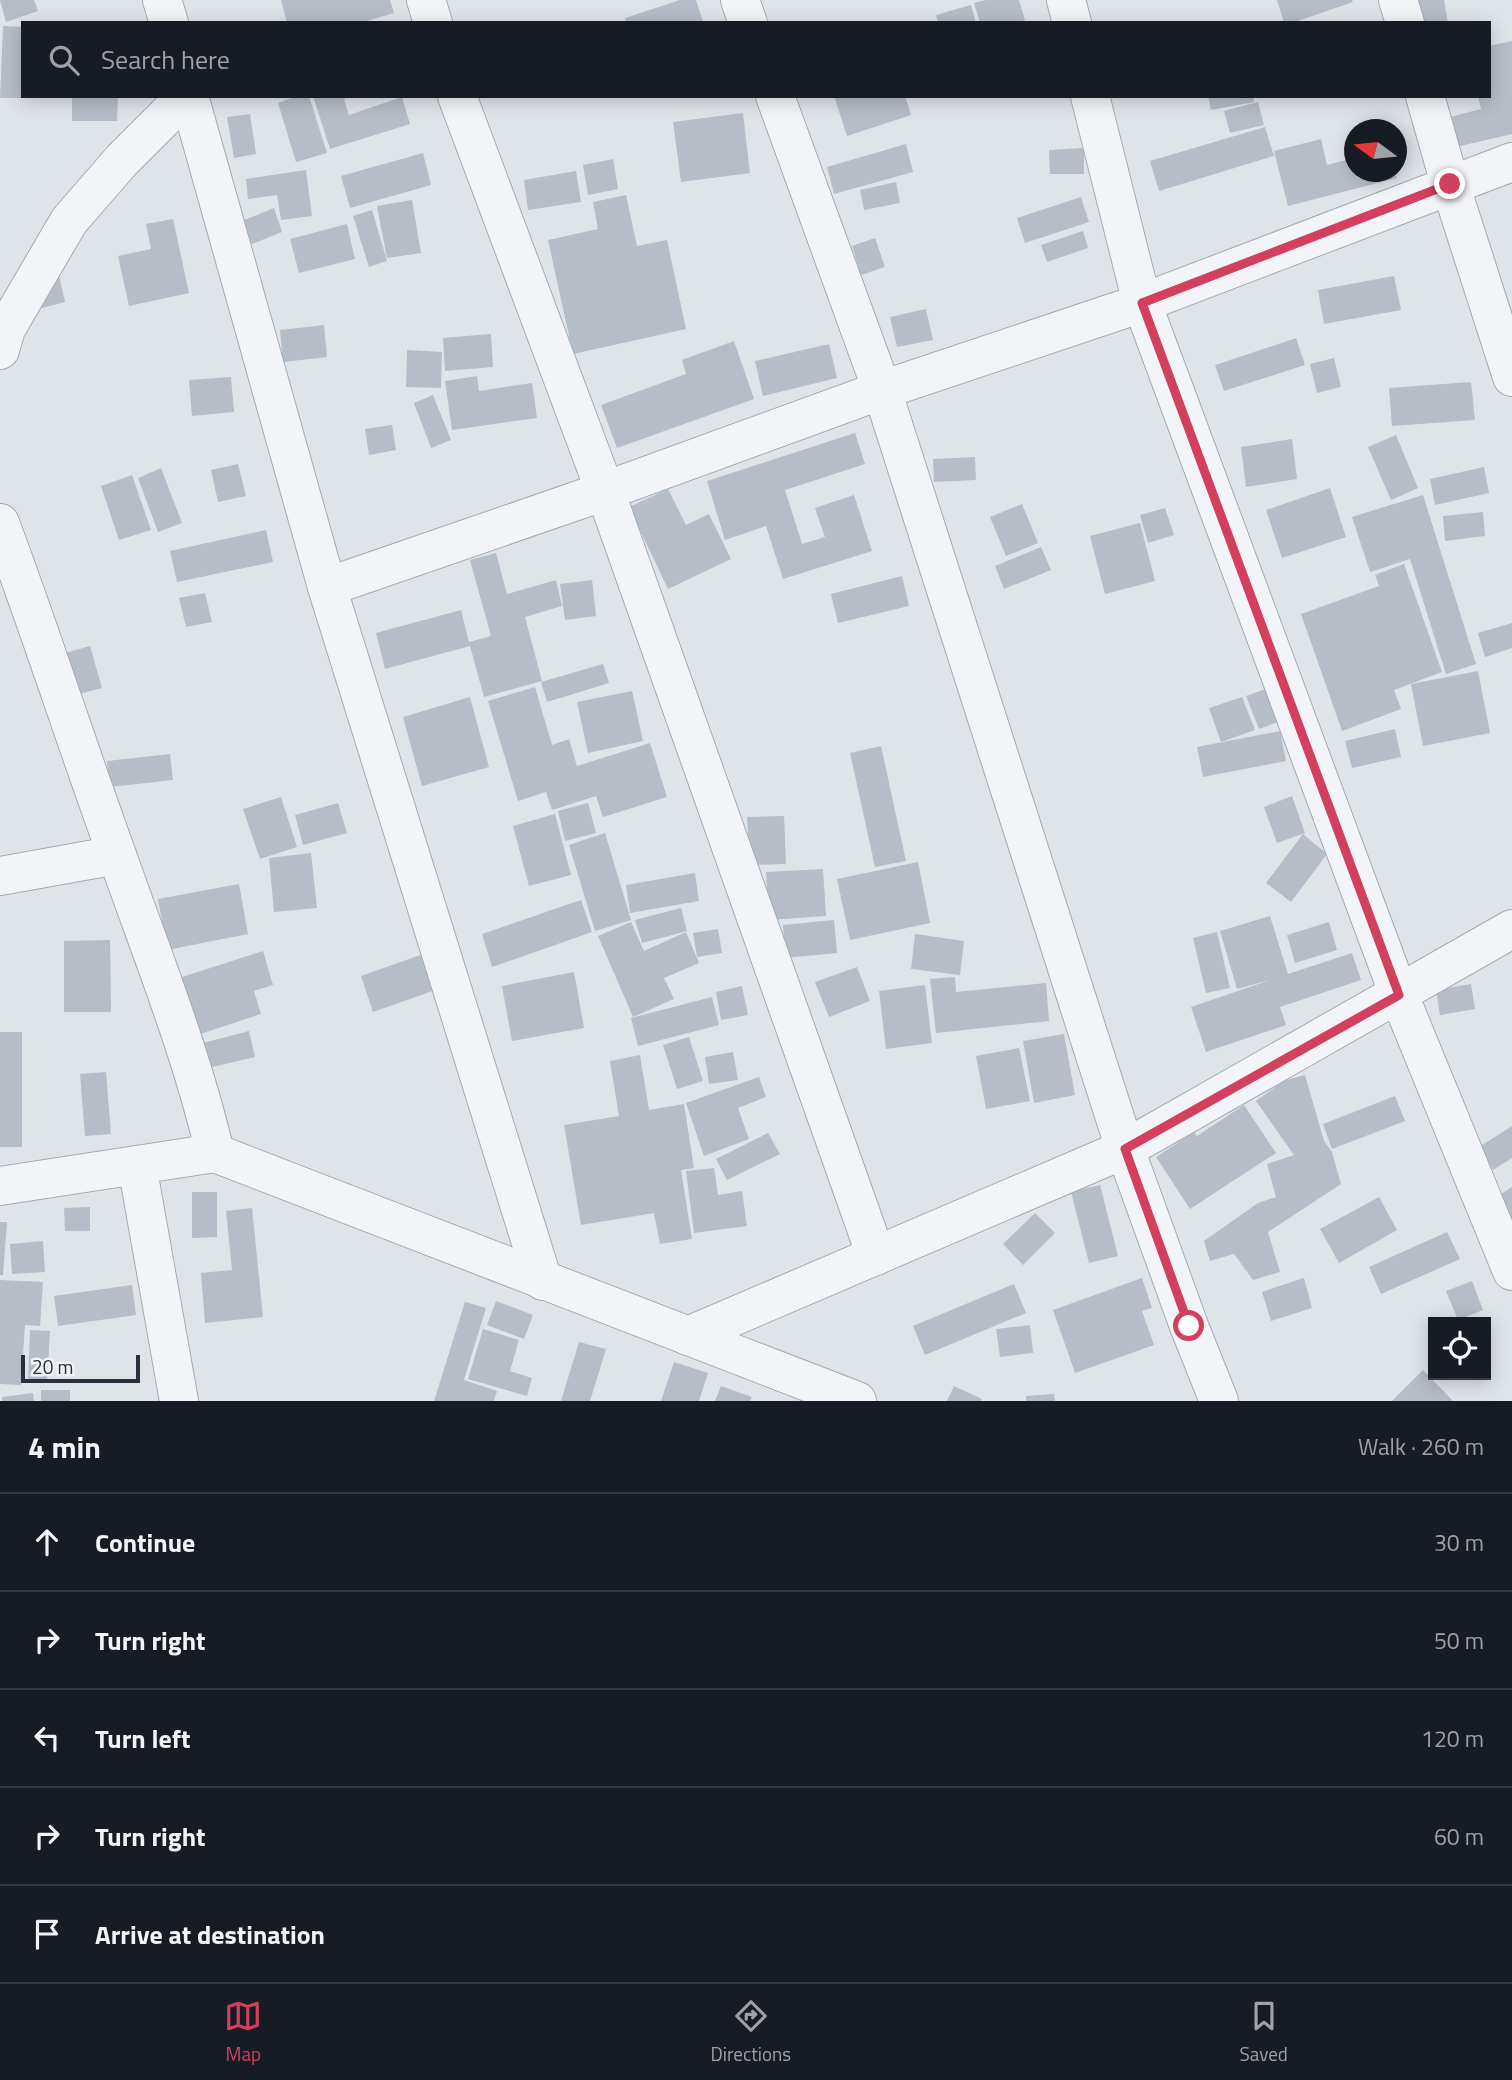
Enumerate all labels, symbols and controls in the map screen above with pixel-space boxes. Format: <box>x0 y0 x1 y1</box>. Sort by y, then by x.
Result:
search box <box>21 21 1491 98</box>
text: Search here <box>101 40 230 79</box>
icon: search <box>45 41 83 79</box>
north arrow <box>1344 119 1407 182</box>
route end <box>1434 168 1465 199</box>
route start <box>1173 1310 1204 1341</box>
map controls <box>1428 1317 1491 1380</box>
button: locate <box>1428 1317 1491 1380</box>
scale bar <box>21 1352 140 1384</box>
text: 20 m <box>32 1352 73 1381</box>
text: 4 min <box>28 1424 101 1470</box>
text: Walk · 260 m <box>1358 1429 1484 1464</box>
icon: ahead <box>28 1523 66 1561</box>
text: Continue <box>95 1523 195 1562</box>
text: 30 m <box>1434 1525 1484 1560</box>
icon: right <box>28 1621 66 1659</box>
text: Turn right <box>95 1621 206 1660</box>
text: 50 m <box>1434 1623 1484 1658</box>
icon: left <box>28 1719 66 1757</box>
text: Turn left <box>95 1719 190 1758</box>
text: 120 m <box>1421 1721 1484 1756</box>
icon: right <box>28 1817 66 1855</box>
text: Turn right <box>95 1817 206 1856</box>
text: 60 m <box>1434 1819 1484 1854</box>
icon: arrive <box>28 1915 66 1953</box>
text: Arrive at destination <box>95 1915 325 1954</box>
tab: Map <box>224 1997 262 2068</box>
tab: Directions <box>711 1997 791 2068</box>
tab: Saved <box>1239 1997 1288 2068</box>

